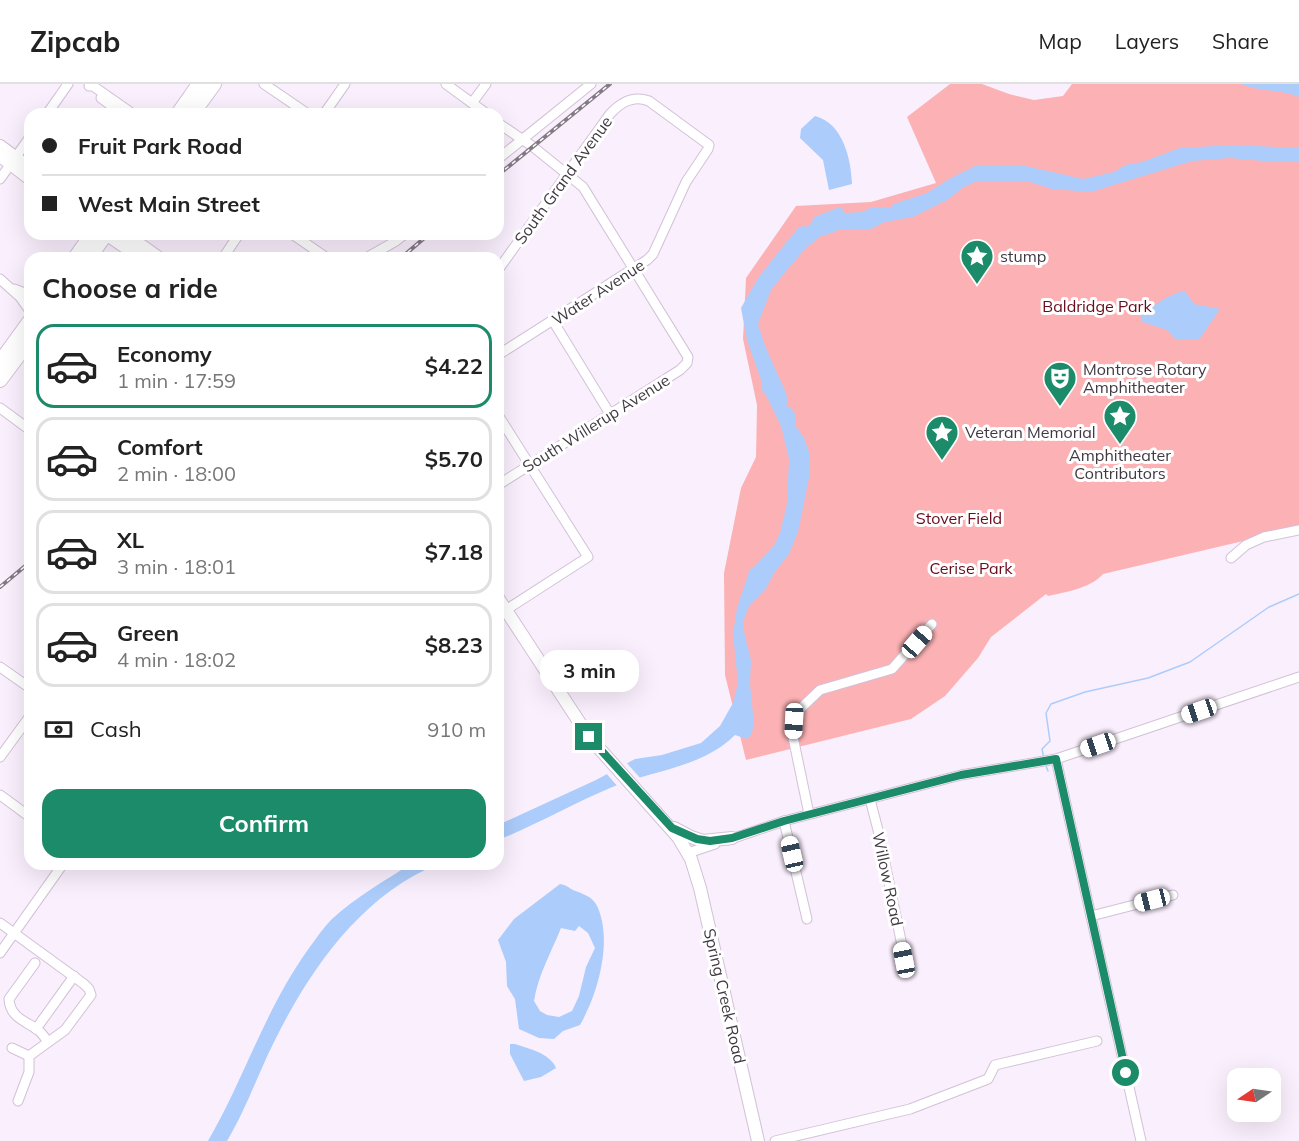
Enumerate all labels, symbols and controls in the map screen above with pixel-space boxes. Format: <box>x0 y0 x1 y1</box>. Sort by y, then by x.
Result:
text: Zipcab <box>30 24 120 59</box>
text: Map <box>1039 28 1082 54</box>
text: Layers <box>1115 28 1179 54</box>
text: Share <box>1212 28 1269 54</box>
street label: South Grand Avenue <box>510 112 616 248</box>
text: Fruit Park Road <box>78 132 242 160</box>
text: West Main Street <box>78 190 260 218</box>
place icon: stump <box>959 238 995 285</box>
place label: stump <box>1000 246 1046 266</box>
street label: Water Avenue <box>548 255 648 329</box>
text: Choose a ride <box>42 271 218 305</box>
park label: Baldridge Park <box>1042 296 1152 316</box>
icon: car <box>45 339 99 393</box>
text: Economy <box>117 340 212 368</box>
text: $4.22 <box>425 352 483 380</box>
place label: Montrose Rotary Amphitheater <box>1083 359 1207 397</box>
theatre icon: Montrose Rotary Amphitheater <box>1042 360 1078 407</box>
text: 1 min · 17:59 <box>117 368 236 393</box>
street label: South Willerup Avenue <box>519 369 673 477</box>
place icon: Amphitheater Contributors <box>1102 398 1138 445</box>
place icon: Veteran Memorial <box>924 414 960 461</box>
place label: Veteran Memorial <box>965 422 1096 442</box>
icon: car <box>45 432 99 486</box>
text: Comfort <box>117 433 203 461</box>
text: $5.70 <box>425 445 483 473</box>
place label: Amphitheater Contributors <box>1069 445 1171 483</box>
text: 2 min · 18:00 <box>117 461 236 486</box>
park label: Stover Field <box>916 508 1002 528</box>
icon: car <box>45 525 99 579</box>
text: XL <box>117 526 144 554</box>
text: $7.18 <box>425 538 483 566</box>
text: 3 min · 18:01 <box>117 554 236 579</box>
park label: Cerise Park <box>929 558 1013 578</box>
icon: car <box>45 618 99 672</box>
text: Green <box>117 619 179 647</box>
car <box>898 623 936 661</box>
text: $8.23 <box>425 631 483 659</box>
text: 4 min · 18:02 <box>117 647 236 672</box>
callout: 3 min <box>540 650 638 692</box>
text: 3 min <box>563 658 616 683</box>
car <box>1179 697 1219 725</box>
car <box>784 703 804 739</box>
icon: cash <box>42 713 75 746</box>
text: Cash <box>90 715 142 743</box>
text: 910 m <box>427 717 486 742</box>
route end <box>575 723 602 750</box>
car <box>1078 731 1118 759</box>
button: Confirm <box>42 789 486 858</box>
street label: Willow Road <box>868 830 908 928</box>
car <box>779 834 805 874</box>
car <box>1132 887 1172 913</box>
street label: Spring Creek Road <box>700 926 750 1066</box>
car <box>892 941 916 979</box>
route start <box>1112 1059 1139 1086</box>
north arrow <box>1227 1068 1281 1122</box>
map controls <box>1227 1068 1281 1122</box>

